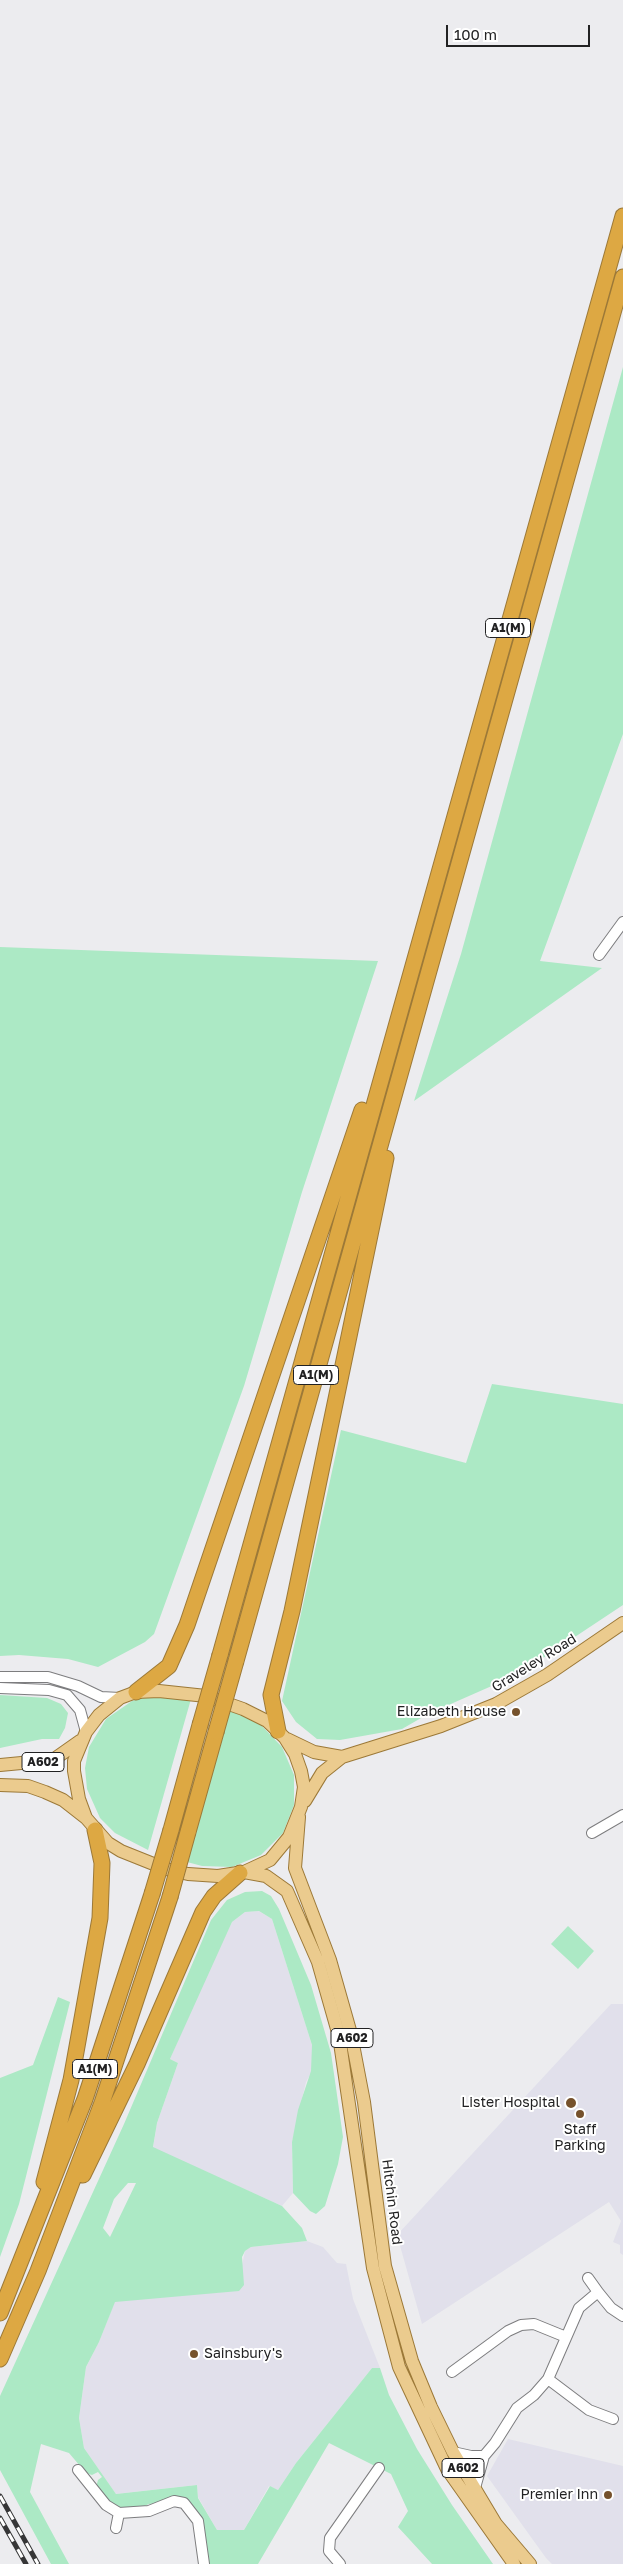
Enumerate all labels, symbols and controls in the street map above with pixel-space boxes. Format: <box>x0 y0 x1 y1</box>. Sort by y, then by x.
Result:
scale bar <box>448 15 592 47</box>
text: 100 m <box>454 25 497 43</box>
road number: A1(M) <box>486 618 530 638</box>
road number: A1(M) <box>294 1366 338 1384</box>
street label: Graveley Road <box>489 1630 579 1696</box>
place label: Elizabeth House <box>397 1704 506 1720</box>
marker: Elizabeth House <box>510 1706 522 1718</box>
road number: A602 <box>22 1752 64 1771</box>
road number: A602 <box>331 2029 373 2048</box>
road number: A1(M) <box>72 2060 118 2078</box>
place label: Lister Hospital <box>461 2095 560 2111</box>
marker: Lister Hospital <box>564 2096 578 2110</box>
marker: Staff Parking <box>574 2108 586 2120</box>
place label: Staff Parking <box>554 2122 606 2154</box>
street label: Hitchin Road <box>378 2158 406 2246</box>
place label: Sainsbury's <box>204 2346 283 2362</box>
marker: Sainsbury's <box>188 2348 200 2360</box>
road number: A602 <box>442 2458 484 2478</box>
place label: Premier Inn <box>521 2487 598 2503</box>
marker: Premier Inn <box>602 2489 614 2501</box>

